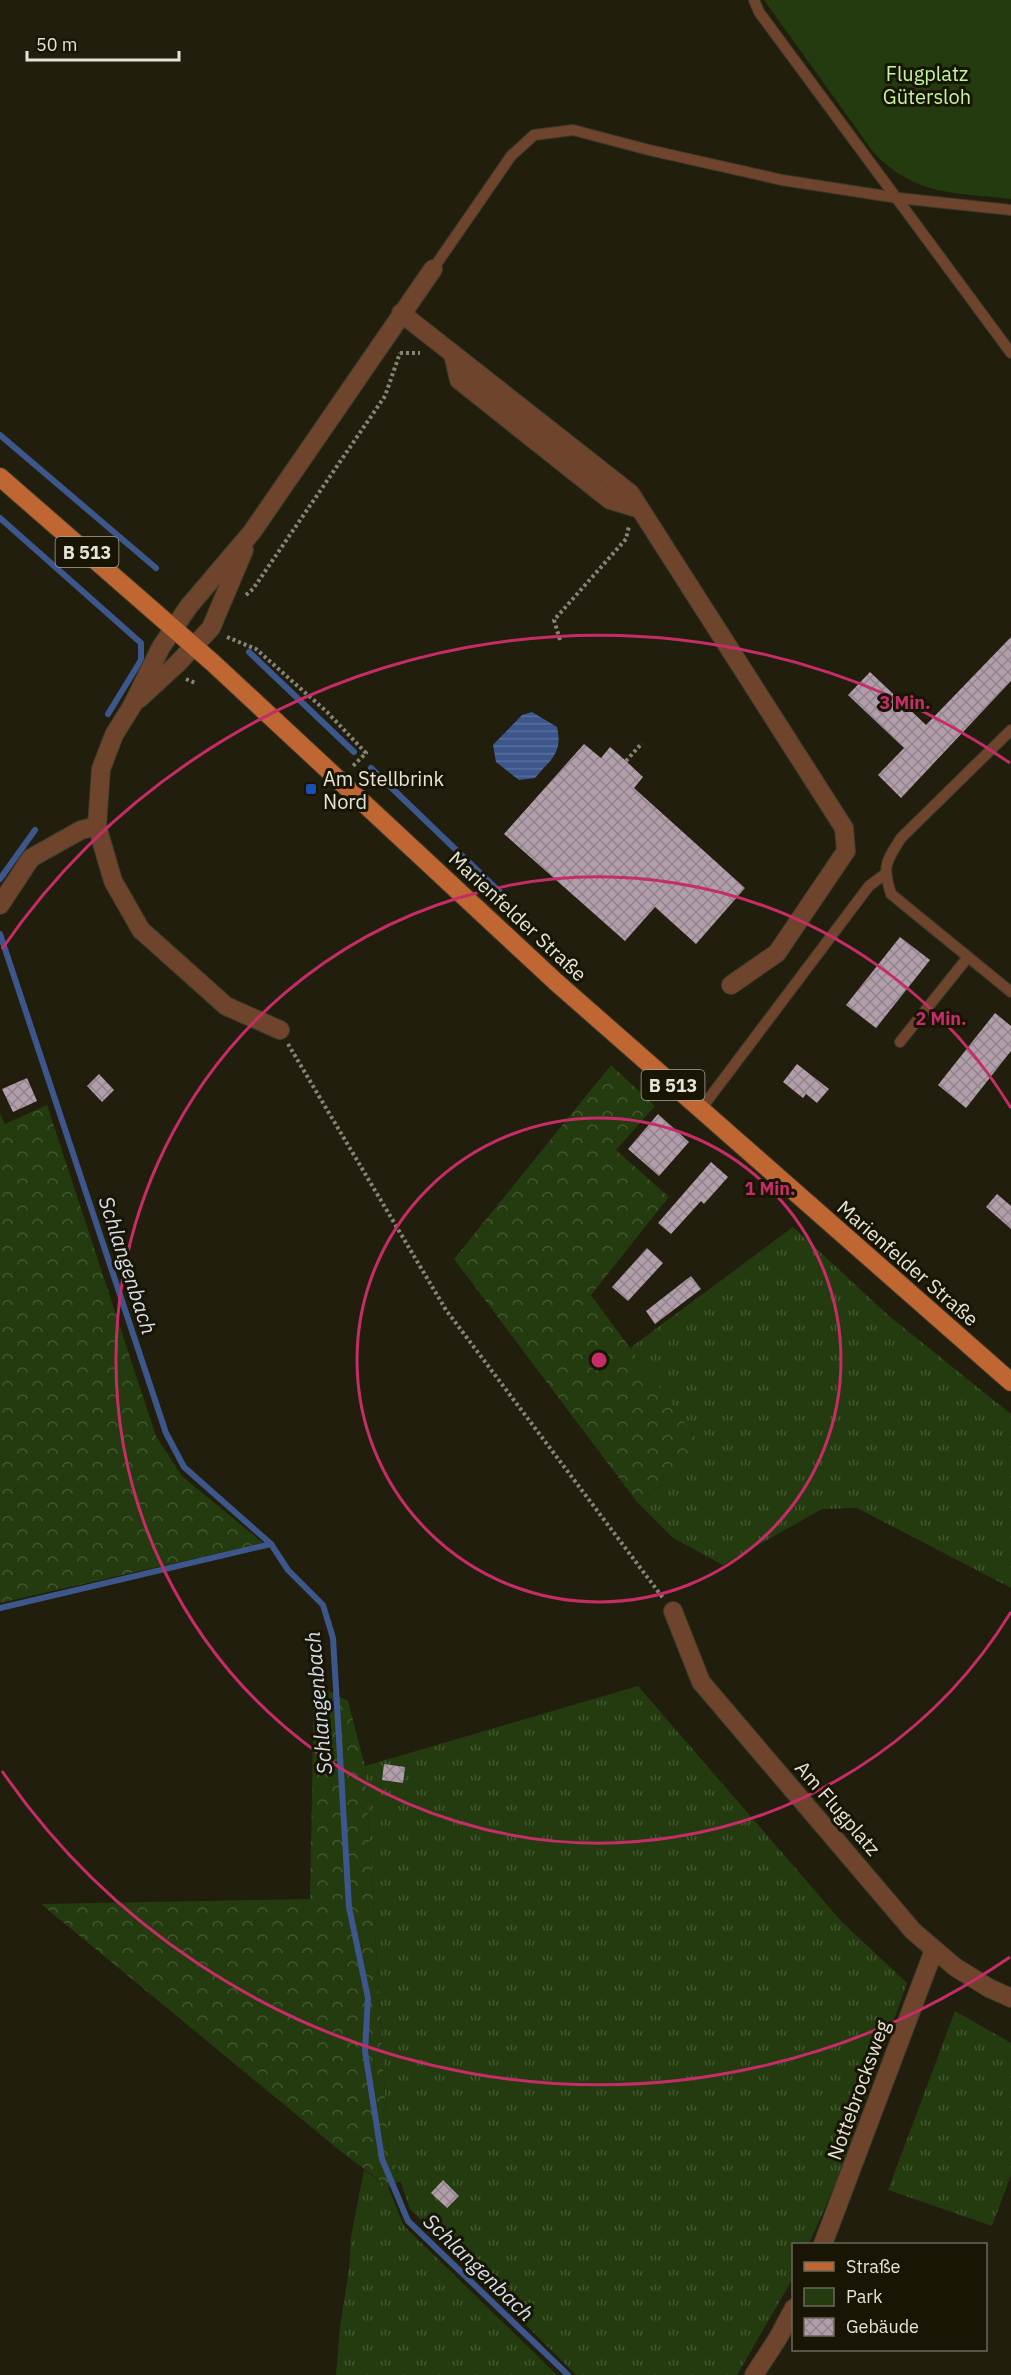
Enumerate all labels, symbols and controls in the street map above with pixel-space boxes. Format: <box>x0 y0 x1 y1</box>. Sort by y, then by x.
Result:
scale bar <box>27 24 178 62</box>
text: 50 m <box>36 33 78 56</box>
park label: Flugplatz Gütersloh <box>883 60 971 110</box>
road number: B 513 <box>56 537 118 567</box>
text: 3 Min. <box>879 691 931 714</box>
place label: Am Stellbrink Nord <box>323 765 445 815</box>
marker: Am Stellbrink Nord <box>304 782 318 796</box>
street label: Marienfelder Straße <box>443 845 593 987</box>
text: 2 Min. <box>915 1007 967 1030</box>
road number: B 513 <box>642 1070 704 1100</box>
text: 1 Min. <box>744 1177 796 1200</box>
water label: Schlangenbach <box>93 1192 163 1338</box>
street label: Marienfelder Straße <box>831 1194 985 1332</box>
centre of rings <box>589 1350 609 1370</box>
water label: Schlangenbach <box>298 1630 338 1776</box>
street label: Am Flugplatz <box>789 1755 887 1861</box>
street label: Nottebrocksweg <box>820 2016 896 2164</box>
water label: Schlangenbach <box>418 2207 540 2327</box>
legend <box>792 2243 987 2351</box>
text: Straße <box>846 2255 900 2278</box>
text: Park <box>846 2285 883 2308</box>
text: Gebäude <box>846 2315 919 2338</box>

